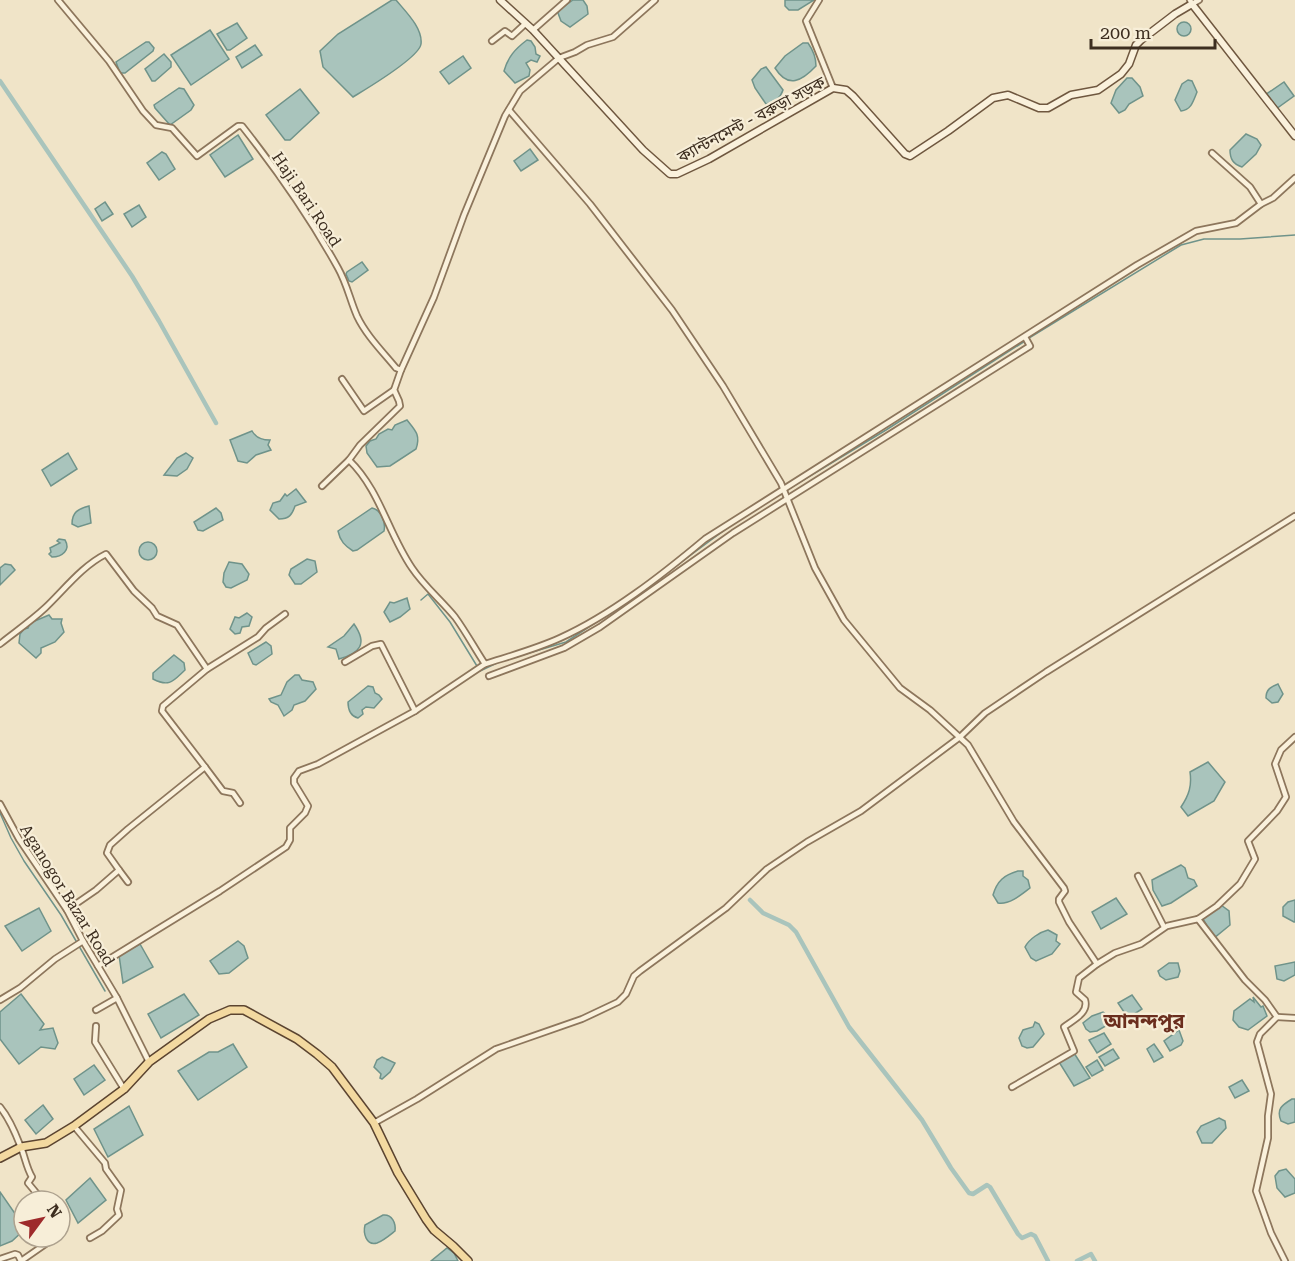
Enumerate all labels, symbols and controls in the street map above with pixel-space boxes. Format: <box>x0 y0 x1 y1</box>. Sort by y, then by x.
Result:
scale bar <box>1091 12 1216 50</box>
text: 200 m <box>1100 22 1151 43</box>
street label: ক্যান্টনমেন্ট - বরুড়া সড়ক <box>673 72 829 167</box>
street label: Haji Bari Road <box>268 148 345 250</box>
street label: Aganogor Bazar Road <box>16 821 119 970</box>
district label: আনন্দপুর <box>1103 1009 1185 1033</box>
north arrow <box>12 1189 72 1249</box>
text: N <box>43 1201 65 1221</box>

